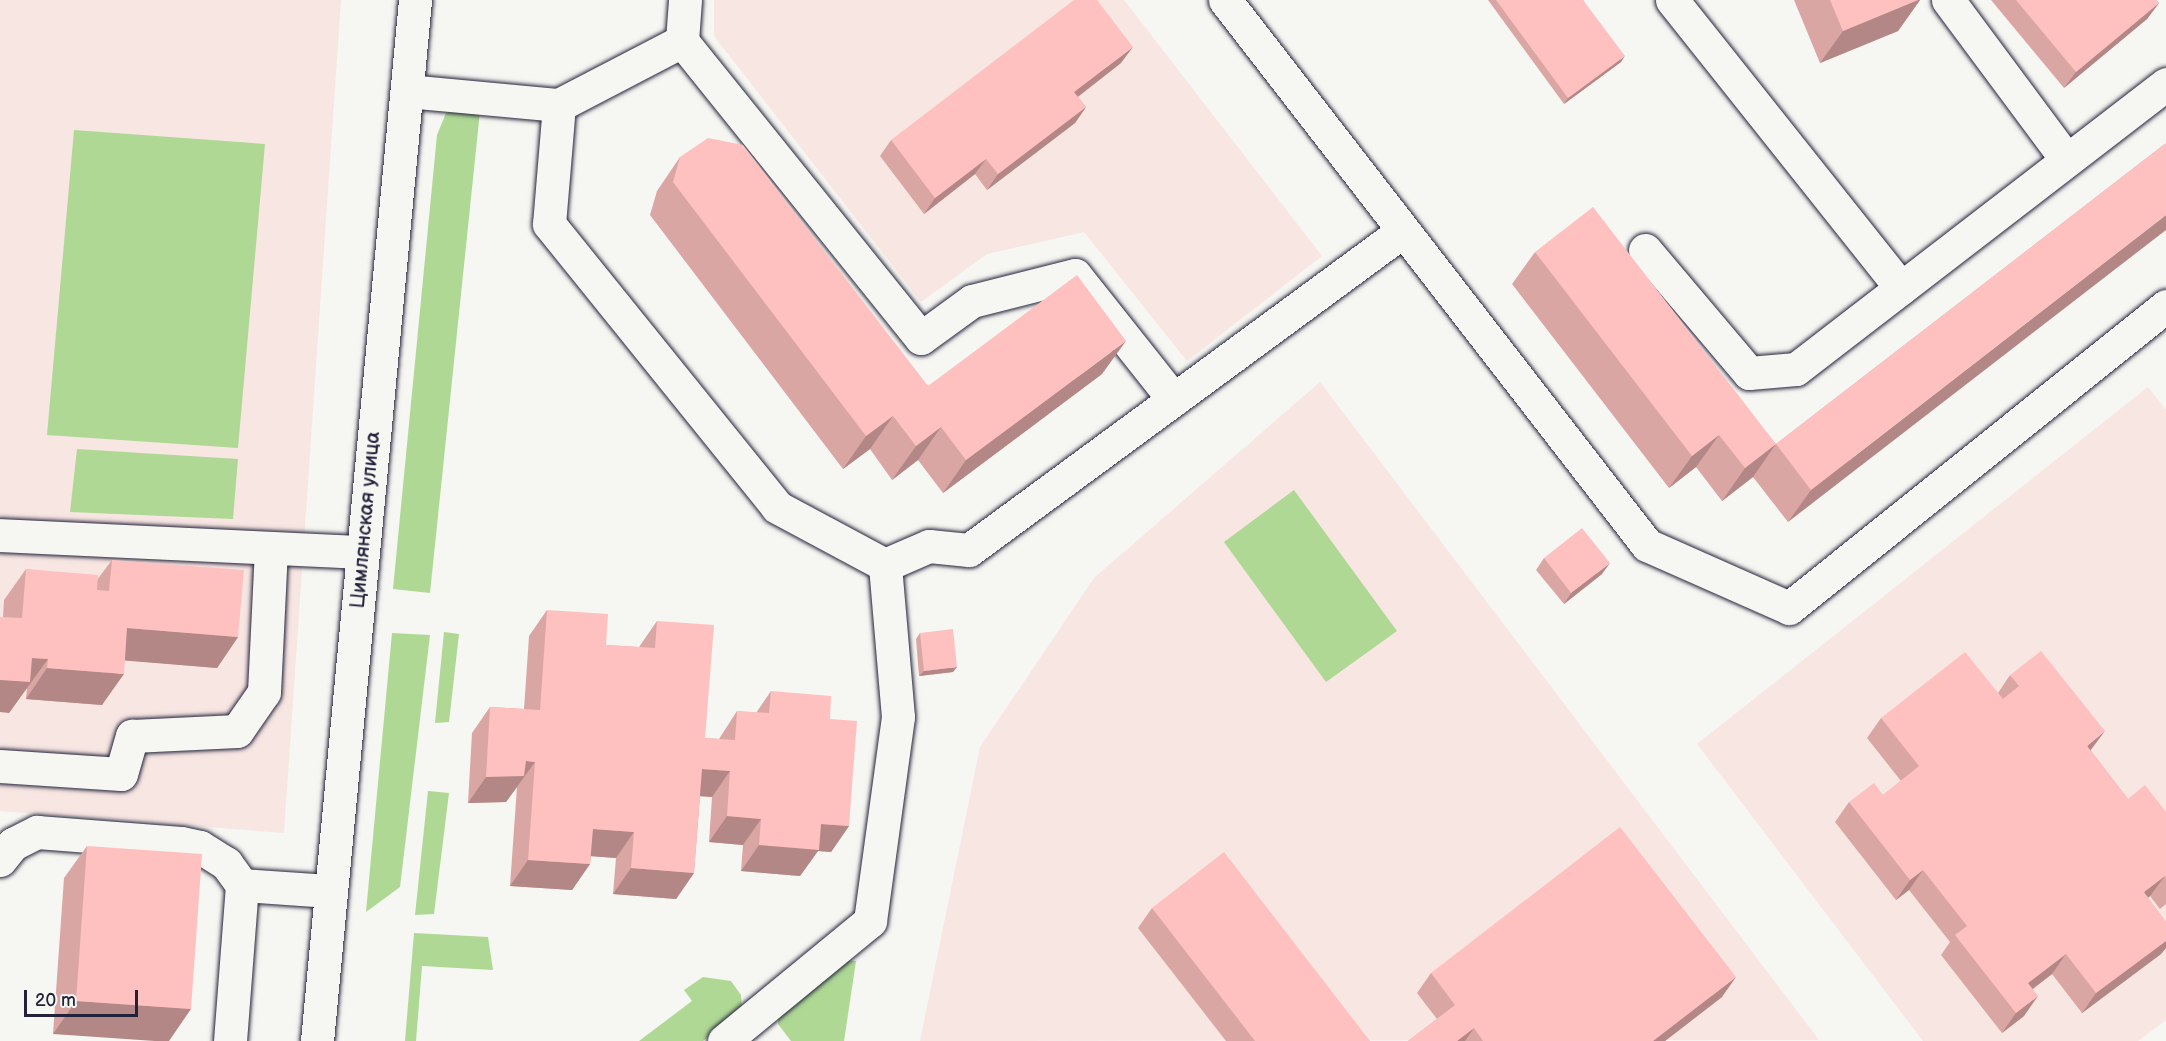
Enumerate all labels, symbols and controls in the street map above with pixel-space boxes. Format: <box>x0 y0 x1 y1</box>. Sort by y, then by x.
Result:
street label: Цимлянская улица <box>346 431 386 609</box>
scale bar <box>27 978 141 1016</box>
text: 20 m <box>35 990 76 1011</box>

